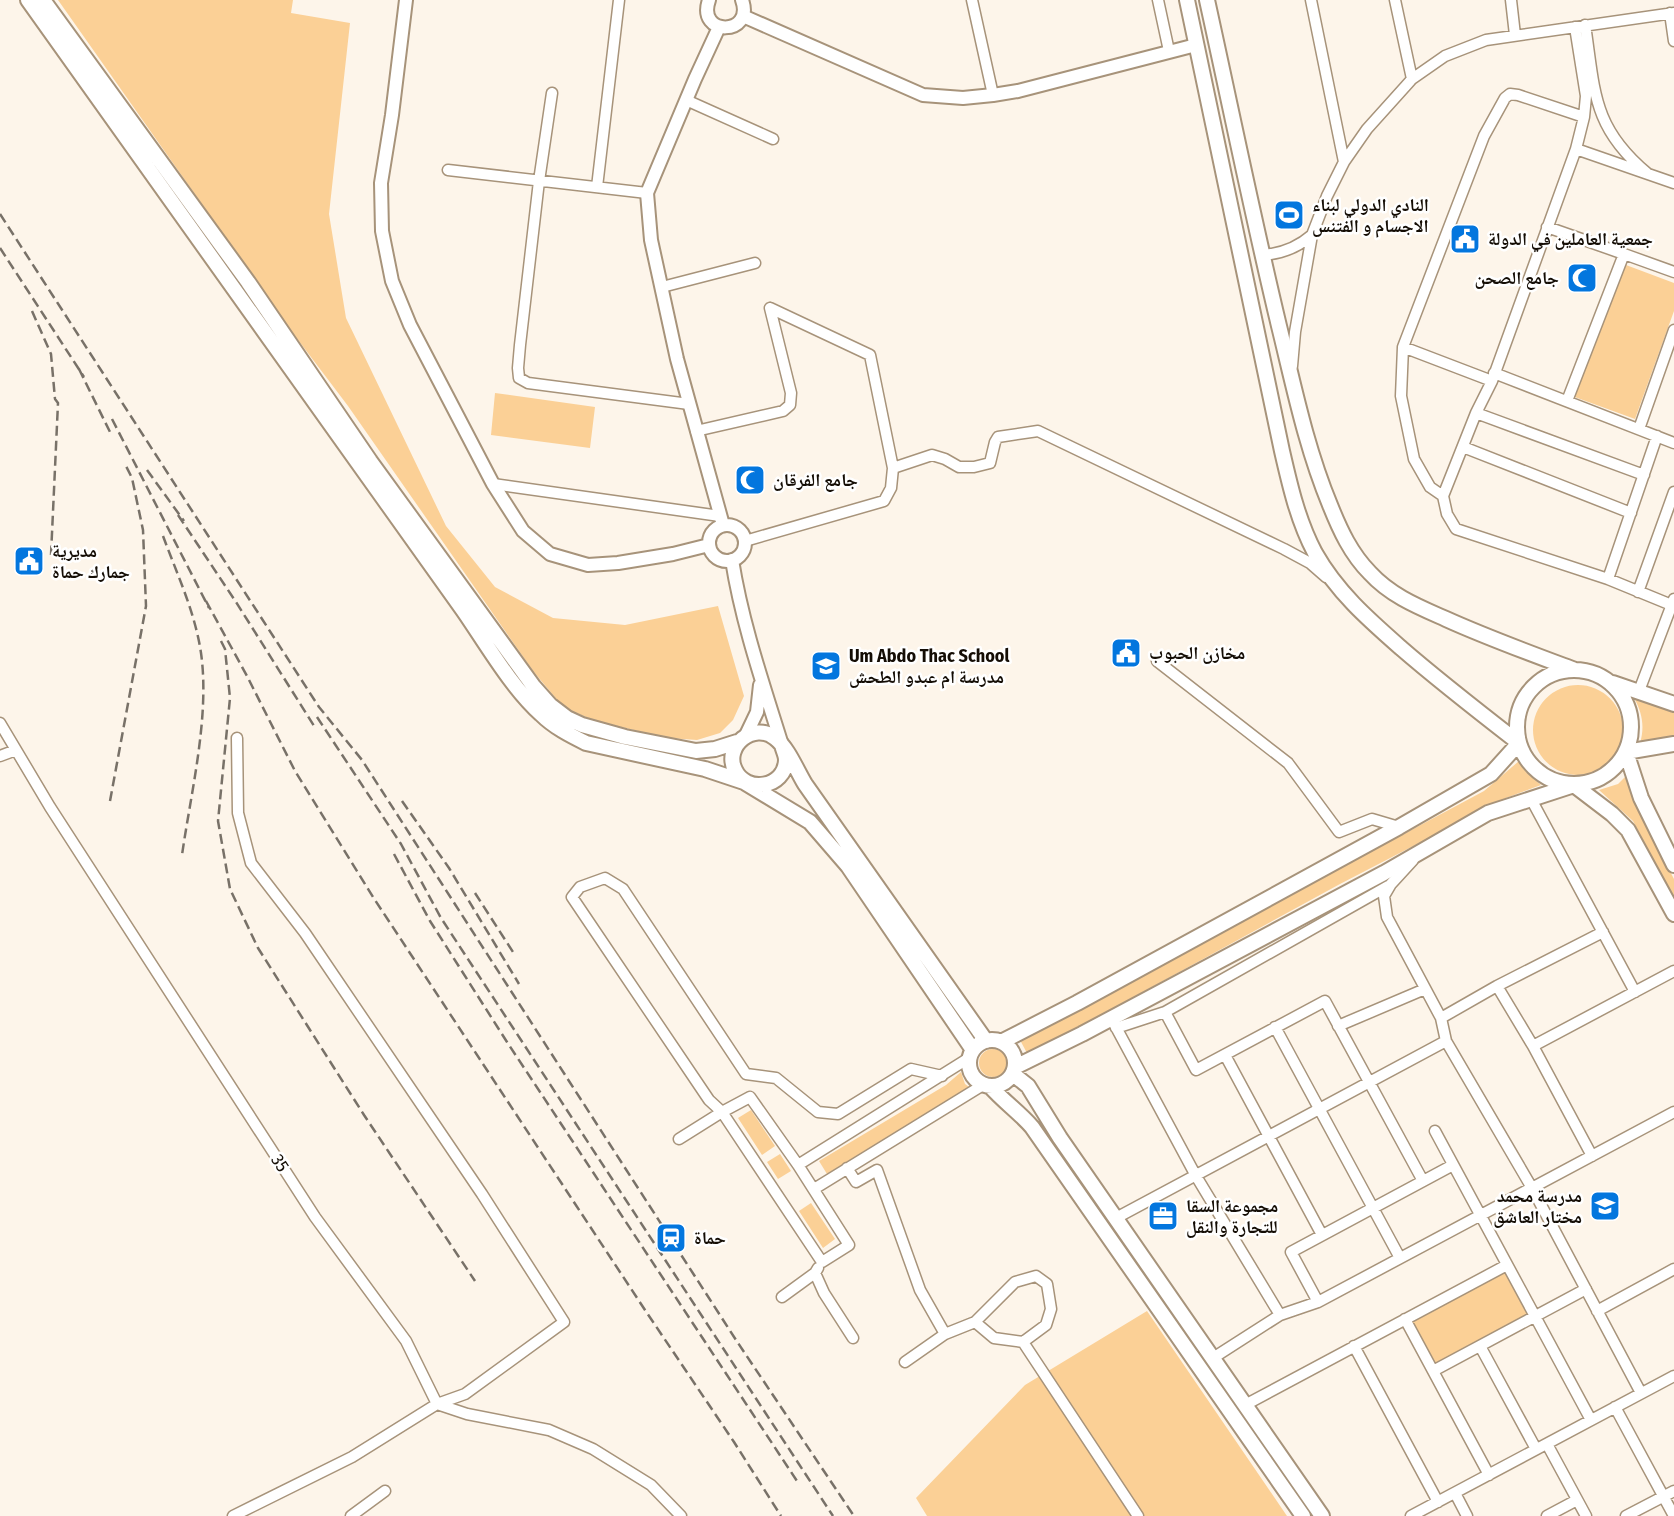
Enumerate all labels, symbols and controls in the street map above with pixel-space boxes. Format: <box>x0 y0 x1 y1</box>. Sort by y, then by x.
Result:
place label: النادي الدولي لبناء الاجسام و الفتنس <box>1312 194 1429 238</box>
sports icon: النادي الدولي لبناء الاجسام و الفتنس <box>1272 198 1306 232</box>
public building icon: جمعية العاملين في الدولة <box>1448 222 1482 256</box>
place label: جمعية العاملين في الدولة <box>1488 228 1653 253</box>
mosque icon: جامع الصحن <box>1565 261 1599 295</box>
place label: جامع الصحن <box>1474 267 1559 290</box>
mosque icon: جامع الفرقان <box>733 463 767 497</box>
place label: جامع الفرقان <box>773 469 858 492</box>
place label: مديرية جمارك حماة <box>52 540 130 583</box>
public building icon: مديرية جمارك حماة <box>12 544 46 578</box>
public building icon: مخازن الحبوب <box>1109 636 1143 670</box>
place label: مخازن الحبوب <box>1149 642 1245 664</box>
place label: Um Abdo Thac School مدرسة ام عبدو الطحش <box>849 645 1009 689</box>
school or university icon: Um Abdo Thac School مدرسة ام عبدو الطحش <box>809 649 843 683</box>
street label: 35 <box>266 1150 294 1176</box>
place label: مدرسة محمد مختار العاشق <box>1493 1185 1582 1228</box>
school or university icon: مدرسة محمد مختار العاشق <box>1588 1189 1622 1223</box>
place label: مجموعة السقا للتجارة والنقل <box>1186 1195 1278 1238</box>
office icon: مجموعة السقا للتجارة والنقل <box>1146 1199 1180 1233</box>
station icon: حماة <box>654 1221 688 1255</box>
place label: حماة <box>694 1227 726 1249</box>

